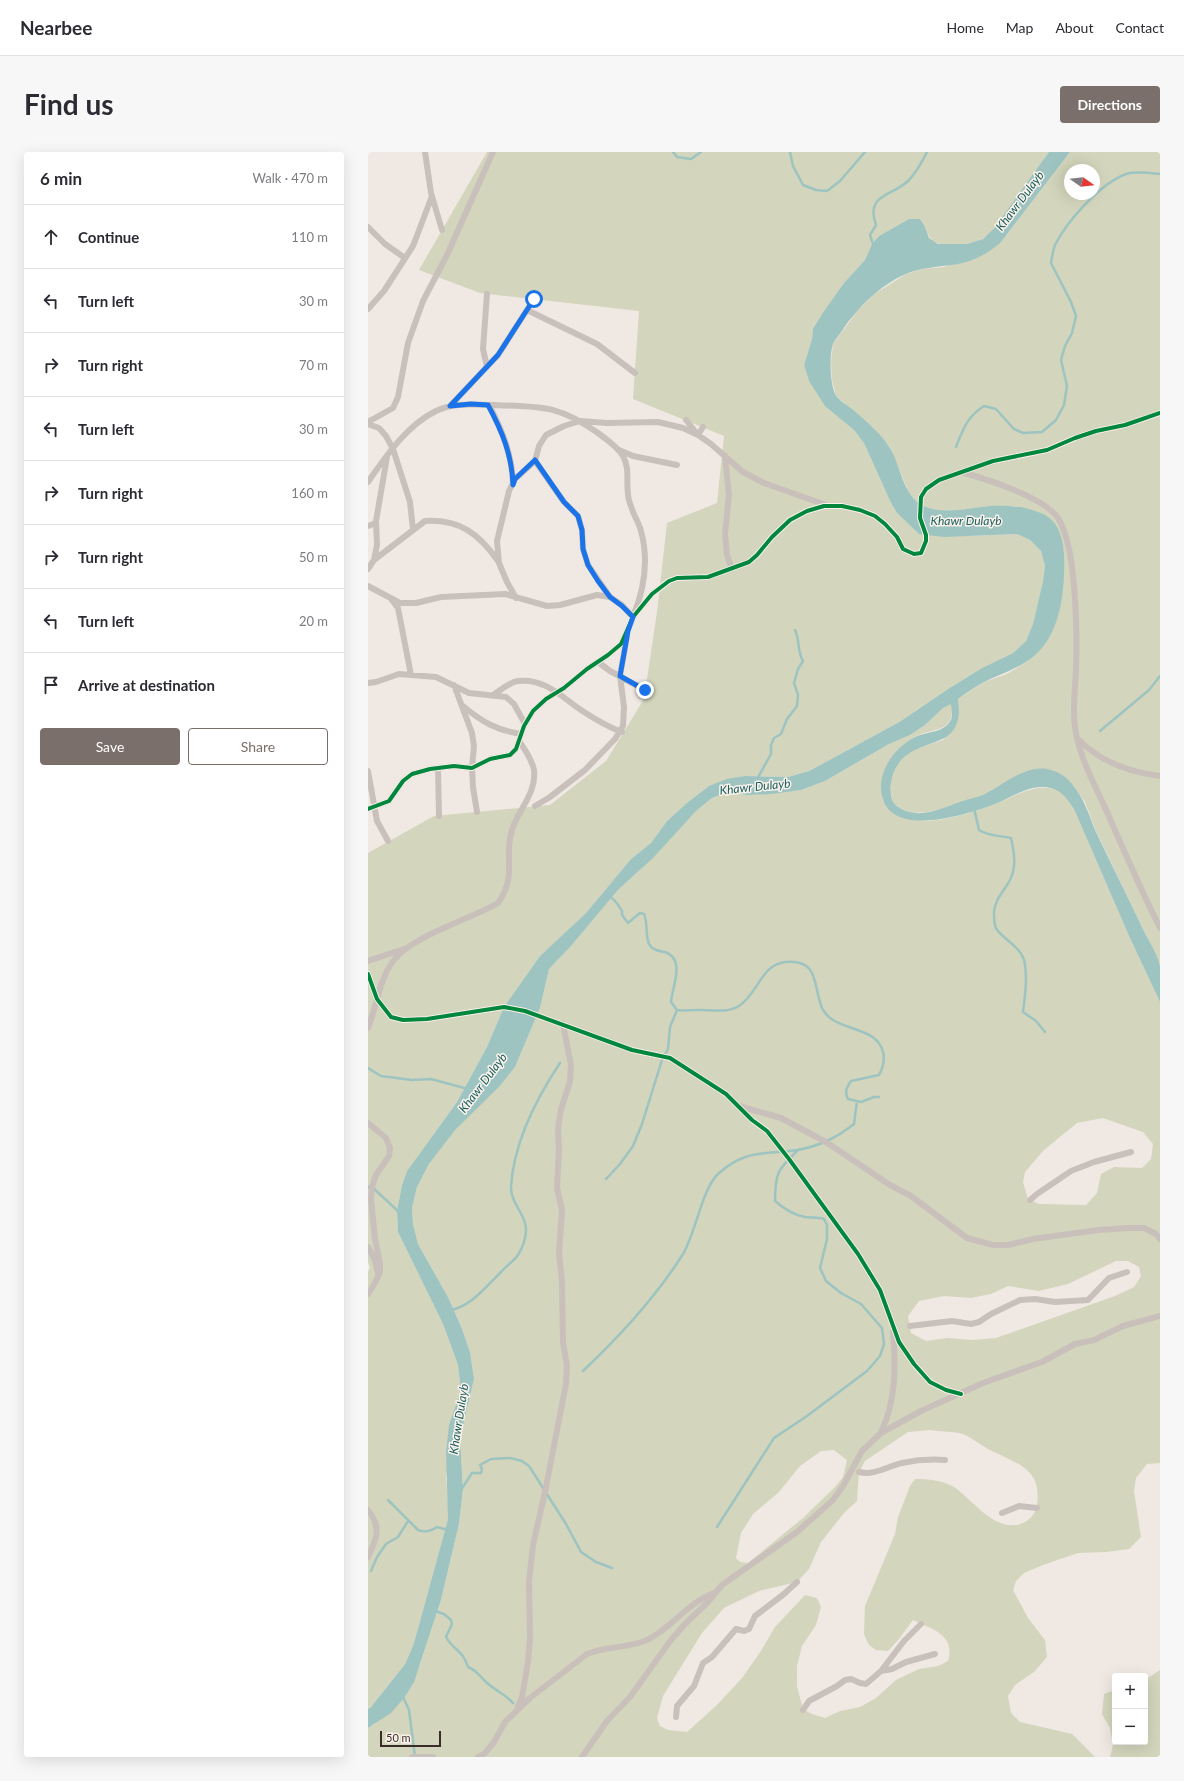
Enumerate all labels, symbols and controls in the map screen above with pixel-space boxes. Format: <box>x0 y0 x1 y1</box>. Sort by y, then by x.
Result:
text: Nearbee <box>20 16 92 39</box>
text: Home <box>946 19 984 36</box>
text: Map <box>1006 19 1033 36</box>
text: About <box>1055 19 1093 36</box>
text: Contact <box>1115 19 1164 36</box>
button: Directions <box>1060 86 1160 123</box>
text: Find us <box>24 87 114 121</box>
north arrow <box>1064 164 1100 200</box>
text: 6 min <box>40 168 82 189</box>
water label: Khawr Dulayb <box>992 168 1047 234</box>
text: Walk · 470 m <box>252 170 328 186</box>
icon: ahead <box>40 226 62 248</box>
text: Continue <box>78 228 139 246</box>
text: 110 m <box>291 229 328 245</box>
icon: left <box>40 290 62 312</box>
route start <box>525 290 543 308</box>
text: Turn left <box>78 292 134 310</box>
text: 30 m <box>299 293 328 309</box>
icon: right <box>40 354 62 376</box>
text: Turn right <box>78 356 143 374</box>
text: 70 m <box>299 357 328 373</box>
icon: left <box>40 418 62 440</box>
text: Turn left <box>78 420 134 438</box>
text: 30 m <box>299 421 328 437</box>
icon: right <box>40 482 62 504</box>
text: Turn right <box>78 484 143 502</box>
text: 160 m <box>291 485 328 501</box>
water label: Khawr Dulayb <box>931 513 1002 528</box>
icon: right <box>40 546 62 568</box>
text: Turn right <box>78 548 143 566</box>
text: 50 m <box>299 549 328 565</box>
icon: left <box>40 610 62 632</box>
text: Turn left <box>78 612 134 630</box>
text: 20 m <box>299 613 328 629</box>
icon: arrive <box>40 674 62 696</box>
text: Arrive at destination <box>78 676 215 694</box>
route end <box>636 681 654 699</box>
button: Save <box>40 728 180 765</box>
button: Share <box>188 728 328 765</box>
water label: Khawr Dulayb <box>719 775 791 798</box>
water label: Khawr Dulayb <box>455 1050 510 1116</box>
water label: Khawr Dulayb <box>446 1383 471 1455</box>
map controls <box>1112 1673 1148 1745</box>
button: + <box>1112 1673 1148 1709</box>
button: − <box>1112 1709 1148 1745</box>
scale bar <box>380 1729 441 1748</box>
text: 50 m <box>386 1731 411 1744</box>

